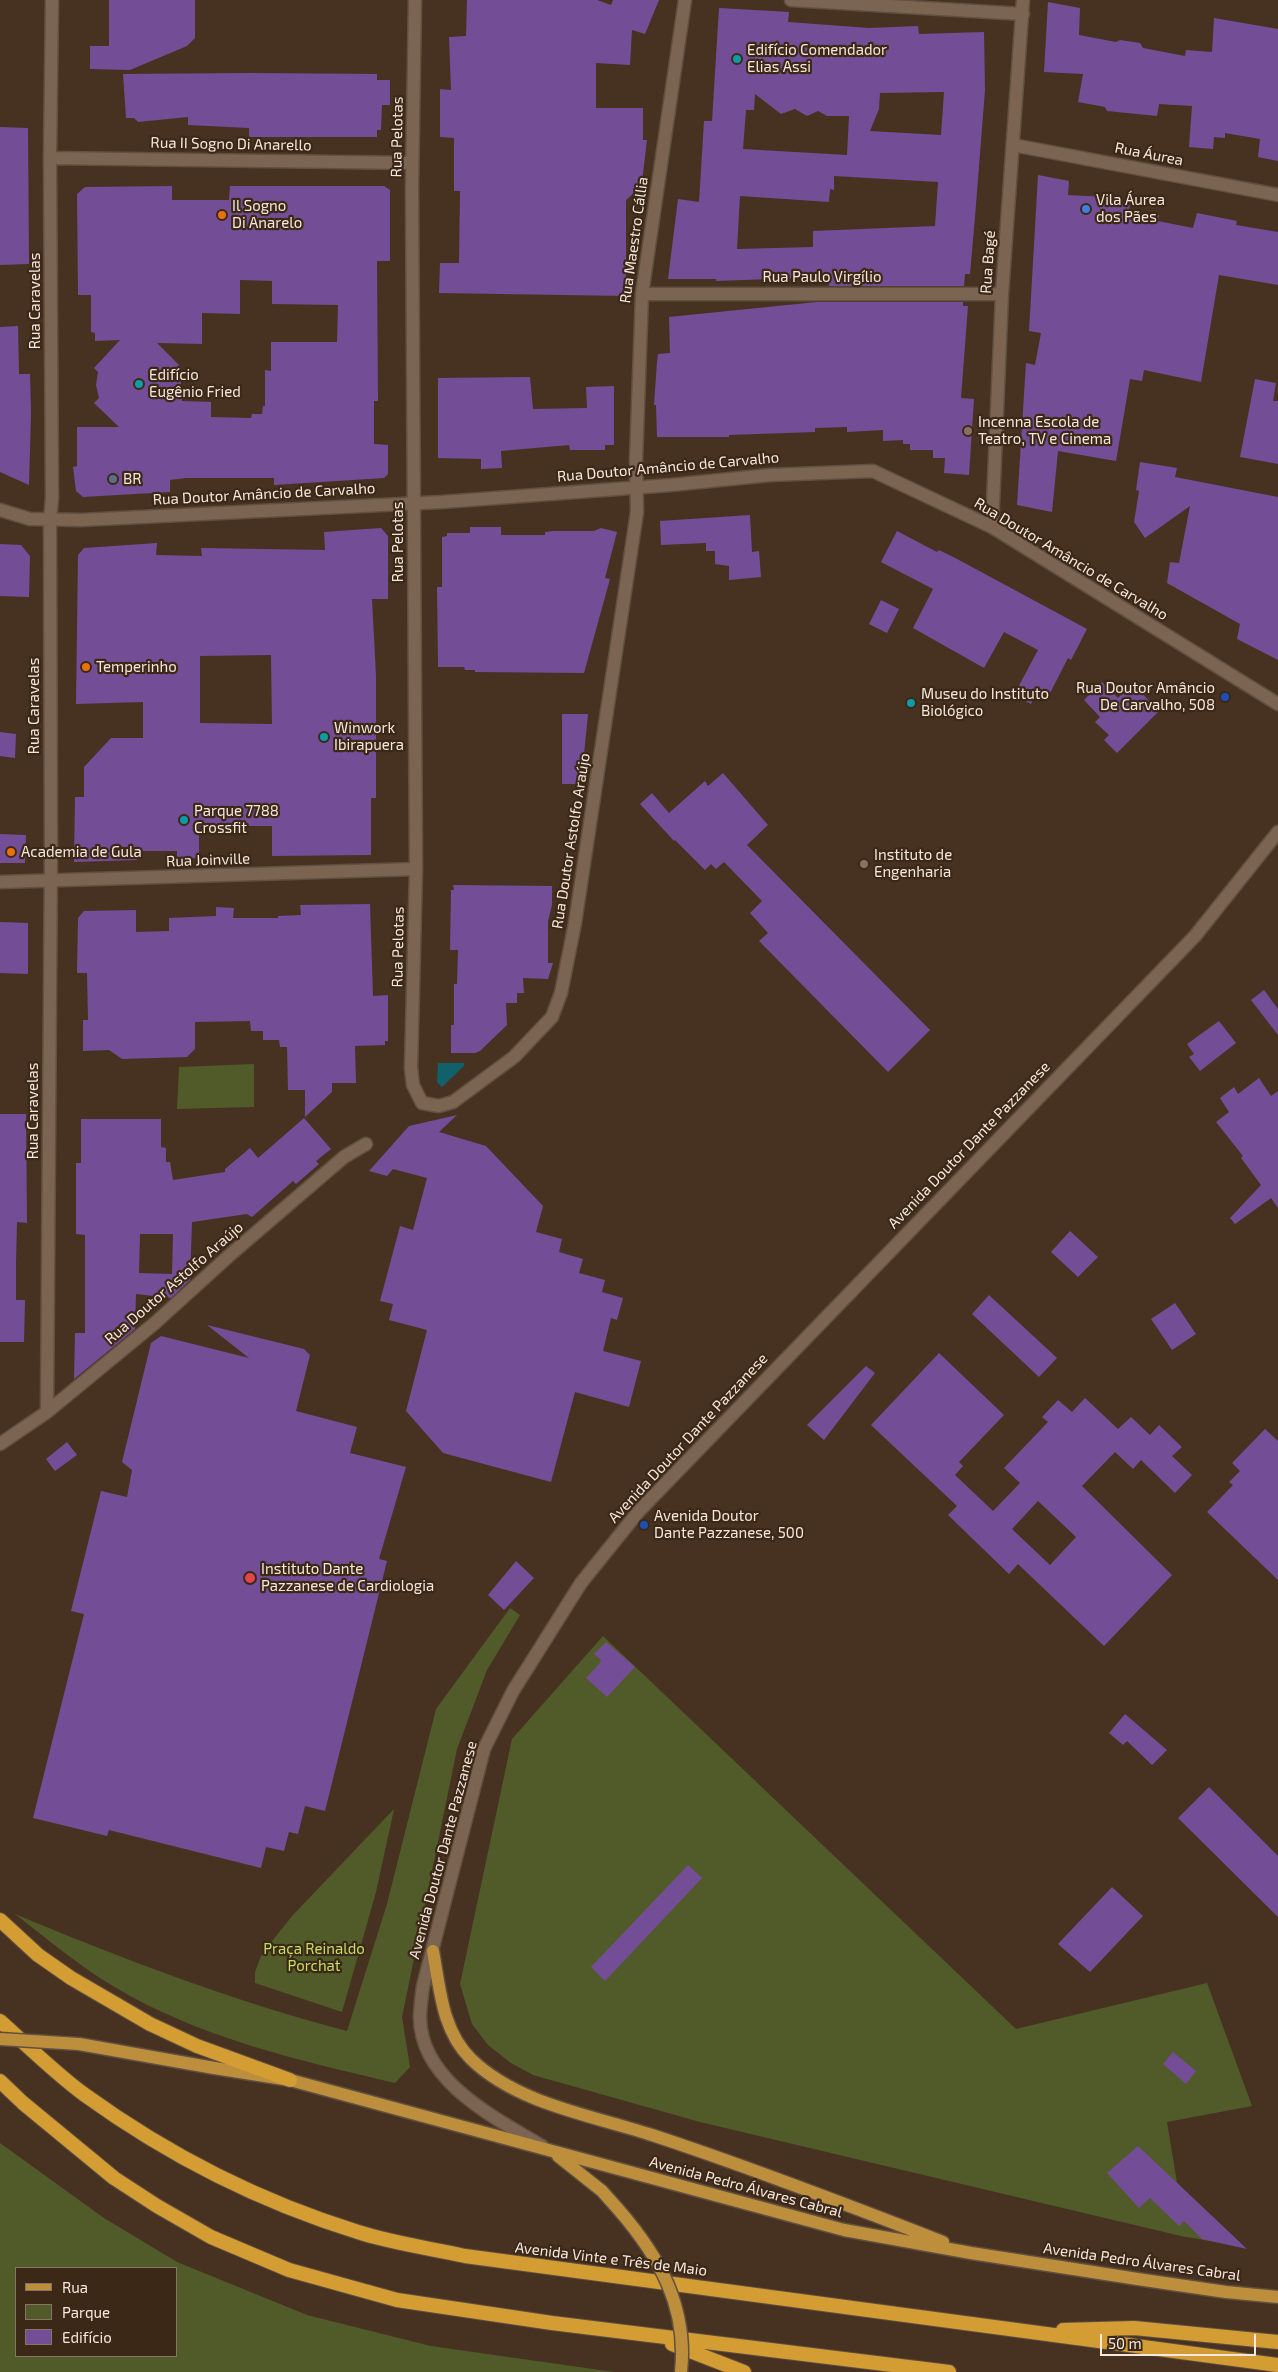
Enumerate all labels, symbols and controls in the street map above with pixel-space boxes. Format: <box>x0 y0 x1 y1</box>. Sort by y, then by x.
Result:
place label: Edifício Comendador Elias Assi <box>747 41 887 76</box>
marker: Edifício Comendador Elias Assi <box>731 53 743 65</box>
street label: Rua Pelotas <box>387 96 407 178</box>
street label: Rua II Sogno Di Anarello <box>150 134 312 154</box>
street label: Rua Áurea <box>1113 139 1185 169</box>
street label: Rua Maestro Cállia <box>616 176 652 304</box>
place label: Vila Áurea dos Pães <box>1096 191 1165 226</box>
place label: Il Sogno Di Anarelo <box>232 197 302 232</box>
marker: Vila Áurea dos Pães <box>1080 203 1092 215</box>
marker: Il Sogno Di Anarelo <box>216 209 228 221</box>
street label: Rua Bagé <box>977 230 999 294</box>
street label: Rua Caravelas <box>26 253 44 349</box>
street label: Rua Paulo Virgílio <box>763 268 881 286</box>
place label: Edifício Eugênio Fried <box>149 366 241 401</box>
marker: Edifício Eugênio Fried <box>133 378 145 390</box>
place label: Incenna Escola de Teatro, TV e Cinema <box>978 413 1111 448</box>
marker: Incenna Escola de Teatro, TV e Cinema <box>962 425 974 437</box>
street label: Rua Doutor Amâncio de Carvalho <box>556 448 780 486</box>
place label: BR <box>123 470 142 488</box>
marker: BR <box>107 473 119 485</box>
street label: Rua Doutor Amâncio de Carvalho <box>152 479 376 509</box>
street label: Rua Doutor Amâncio de Carvalho <box>971 494 1171 624</box>
street label: Rua Pelotas <box>389 502 407 582</box>
street label: Rua Caravelas <box>25 658 43 754</box>
place label: Temperinho <box>96 658 177 676</box>
marker: Temperinho <box>80 661 92 673</box>
place label: Rua Doutor Amâncio De Carvalho, 508 <box>1076 679 1215 714</box>
place label: Museu do Instituto Biológico <box>921 685 1049 720</box>
marker: Rua Doutor Amâncio De Carvalho, 508 <box>1219 691 1231 703</box>
marker: Museu do Instituto Biológico <box>905 697 917 709</box>
place label: Winwork Ibirapuera <box>334 719 404 754</box>
marker: Winwork Ibirapuera <box>318 731 330 743</box>
street label: Rua Doutor Astolfo Araújo <box>548 752 594 930</box>
place label: Parque 7788 Crossfit <box>194 802 279 837</box>
marker: Parque 7788 Crossfit <box>178 814 190 826</box>
place label: Academia de Gula <box>21 843 142 861</box>
marker: Academia de Gula <box>5 846 17 858</box>
place label: Instituto de Engenharia <box>874 846 952 881</box>
street label: Rua Joinville <box>166 850 250 870</box>
marker: Instituto de Engenharia <box>858 858 870 870</box>
street label: Rua Pelotas <box>388 906 408 988</box>
street label: Avenida Doutor Dante Pazzanese <box>884 1058 1054 1232</box>
street label: Rua Caravelas <box>24 1063 42 1159</box>
street label: Rua Doutor Astolfo Araújo <box>101 1218 247 1348</box>
street label: Avenida Doutor Dante Pazzanese <box>605 1350 771 1526</box>
place label: Avenida Doutor Dante Pazzanese, 500 <box>654 1507 804 1542</box>
marker: Avenida Doutor Dante Pazzanese, 500 <box>638 1519 650 1531</box>
place label: Instituto Dante Pazzanese de Cardiologia <box>261 1560 434 1595</box>
marker: Instituto Dante Pazzanese de Cardiologia <box>243 1571 257 1585</box>
street label: Avenida Doutor Dante Pazzanese <box>405 1739 481 1961</box>
park label: Praça Reinaldo Porchat <box>263 1940 365 1975</box>
street label: Avenida Pedro Álvares Cabral <box>648 2153 844 2221</box>
street label: Avenida Vinte e Três de Maio <box>514 2238 708 2280</box>
street label: Avenida Pedro Álvares Cabral <box>1042 2239 1242 2285</box>
legend <box>15 2267 178 2357</box>
text: Rua <box>62 2278 88 2296</box>
text: Parque <box>62 2303 110 2321</box>
scale bar <box>1103 2324 1259 2356</box>
text: Edifício <box>62 2328 112 2346</box>
text: 50 m <box>1108 2334 1142 2352</box>

